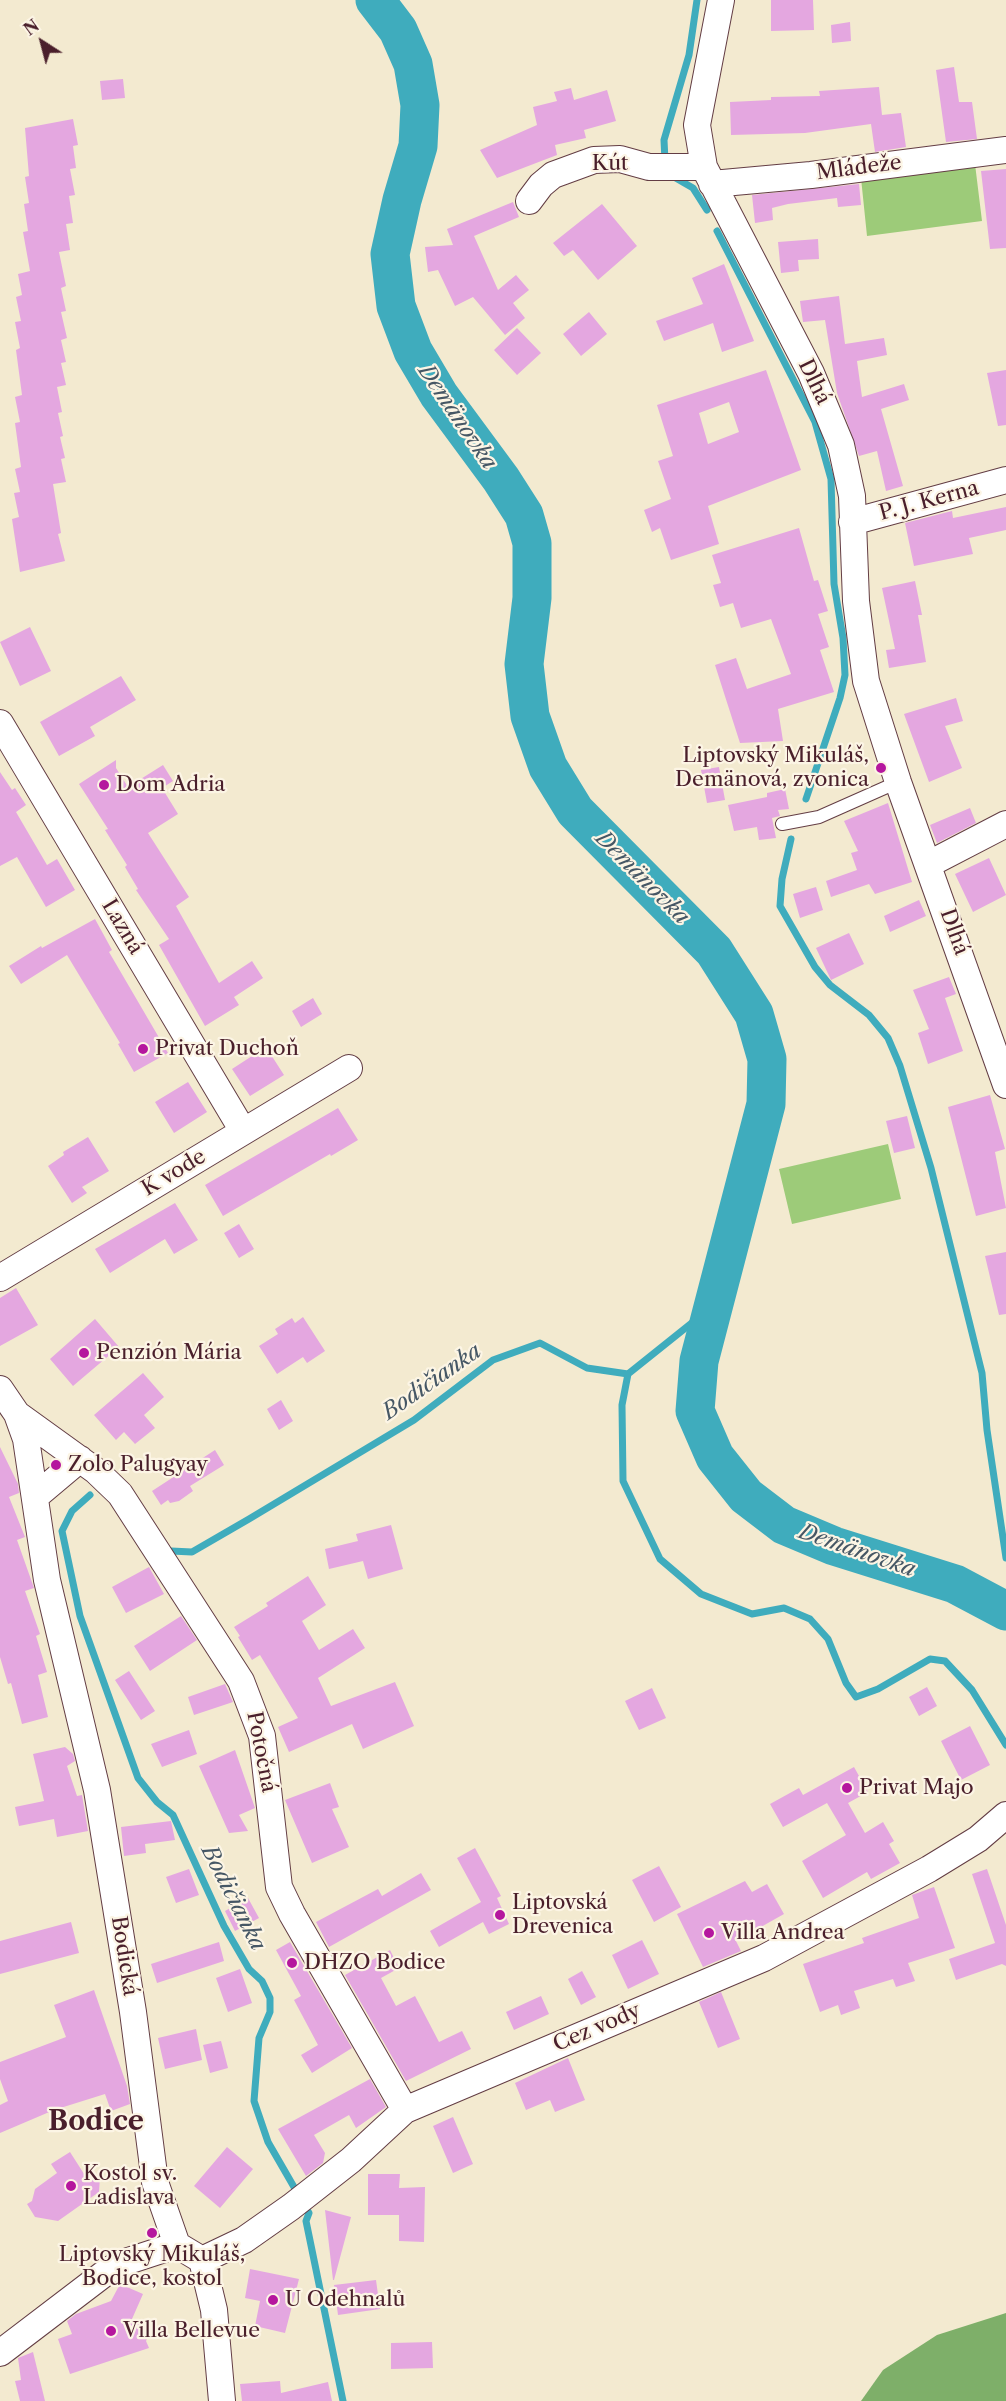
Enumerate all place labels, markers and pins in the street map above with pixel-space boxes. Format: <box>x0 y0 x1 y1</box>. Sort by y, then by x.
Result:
place label: Liptovský Mikuláš, Demänová, zvonica <box>675 743 869 793</box>
marker: Liptovský Mikuláš, Demänová, zvonica <box>874 761 888 775</box>
place label: Dom Adria <box>116 772 225 798</box>
marker: Dom Adria <box>97 778 111 792</box>
place label: Privat Duchoň <box>155 1036 299 1062</box>
marker: Privat Duchoň <box>136 1042 150 1056</box>
place label: Penzión Mária <box>96 1340 241 1366</box>
marker: Penzión Mária <box>77 1346 91 1360</box>
place label: Zolo Palugyay <box>68 1452 208 1478</box>
marker: Zolo Palugyay <box>49 1458 63 1472</box>
place label: Privat Majo <box>859 1775 974 1801</box>
marker: Privat Majo <box>840 1781 854 1795</box>
place label: Liptovská Drevenica <box>512 1890 613 1940</box>
marker: Liptovská Drevenica <box>493 1908 507 1922</box>
place label: Villa Andrea <box>721 1920 845 1946</box>
marker: Villa Andrea <box>702 1926 716 1940</box>
place label: DHZO Bodice <box>304 1950 446 1976</box>
marker: DHZO Bodice <box>285 1956 299 1970</box>
place label: Kostol sv. Ladislava <box>83 2161 177 2211</box>
marker: Kostol sv. Ladislava <box>64 2179 78 2193</box>
marker: Liptovský Mikuláš, Bodice, kostol <box>145 2226 159 2240</box>
place label: Liptovský Mikuláš, Bodice, kostol <box>59 2242 245 2292</box>
place label: U Odehnalů <box>285 2287 405 2313</box>
marker: U Odehnalů <box>266 2293 280 2307</box>
place label: Villa Bellevue <box>123 2318 260 2344</box>
marker: Villa Bellevue <box>104 2324 118 2338</box>

